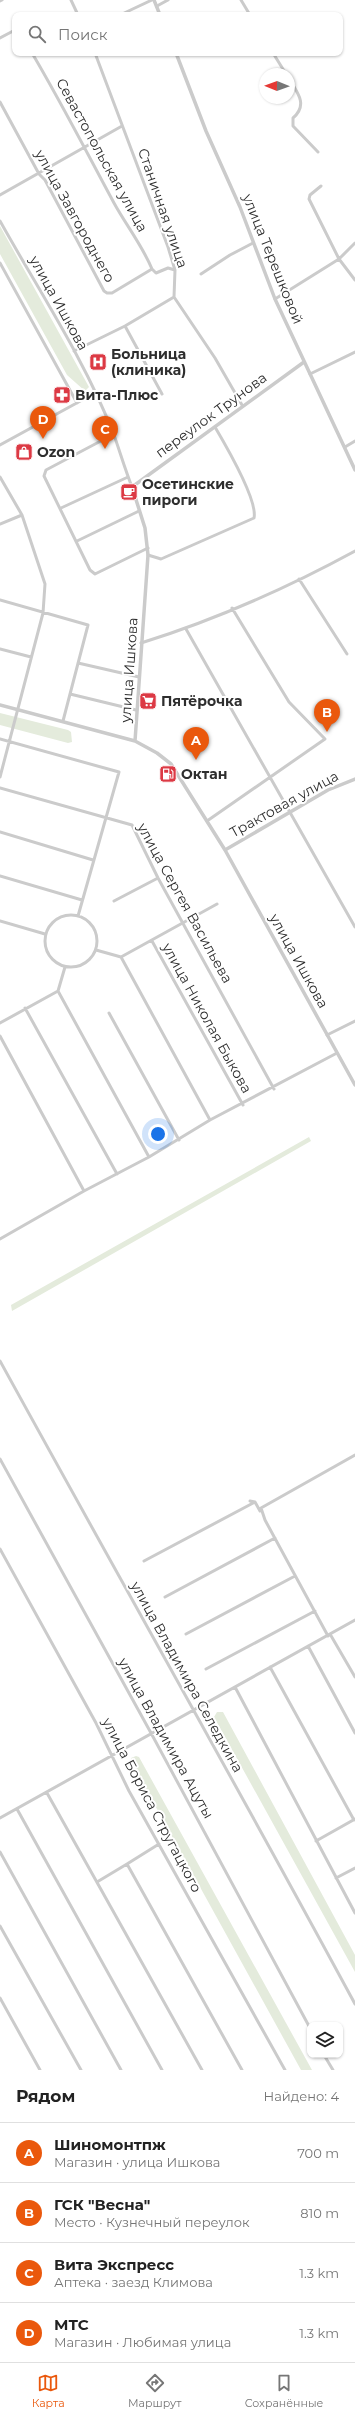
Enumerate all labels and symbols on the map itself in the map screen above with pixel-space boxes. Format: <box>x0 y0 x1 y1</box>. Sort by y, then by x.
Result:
north arrow <box>259 68 295 104</box>
street label: Севастопольская улица <box>52 75 152 235</box>
street label: улица Завгороднего <box>31 146 119 286</box>
street label: Станичная улица <box>134 146 192 270</box>
street label: улица Терешковой <box>238 190 307 327</box>
street label: улица Ишкова <box>25 252 92 353</box>
place label: Больница (клиника) <box>111 345 186 379</box>
hospital icon: Больница (клиника) <box>88 352 108 372</box>
street label: переулок Трунова <box>152 368 270 462</box>
pharmacy icon: Вита-Плюс <box>52 385 72 405</box>
place label: Вита-Плюс <box>75 386 159 404</box>
pin: D <box>30 406 56 439</box>
pin: C <box>92 416 118 449</box>
shop icon: Ozon <box>14 442 34 462</box>
place label: Ozon <box>37 443 75 461</box>
place label: Осетинские пироги <box>142 475 234 509</box>
cafe icon: Осетинские пироги <box>119 482 139 502</box>
street label: улица Ишкова <box>116 617 142 724</box>
supermarket icon: Пятёрочка <box>138 691 158 711</box>
place label: Пятёрочка <box>161 692 242 710</box>
pin: B <box>314 699 340 732</box>
pin: A <box>183 727 209 760</box>
fuel station icon: Октан <box>158 764 178 784</box>
place label: Октан <box>181 765 227 783</box>
street label: Трактовая улица <box>227 767 341 841</box>
street label: улица Сергея Васильева <box>133 819 237 986</box>
street label: улица Ишкова <box>265 910 332 1011</box>
street label: улица Николая Быкова <box>158 939 256 1096</box>
your location <box>148 1124 168 1144</box>
street label: улица Владимира Селедкина <box>126 1577 247 1776</box>
street label: улица Владимира Ацуты <box>114 1654 218 1822</box>
street label: улица Бориса Стругацкого <box>98 1714 206 1896</box>

